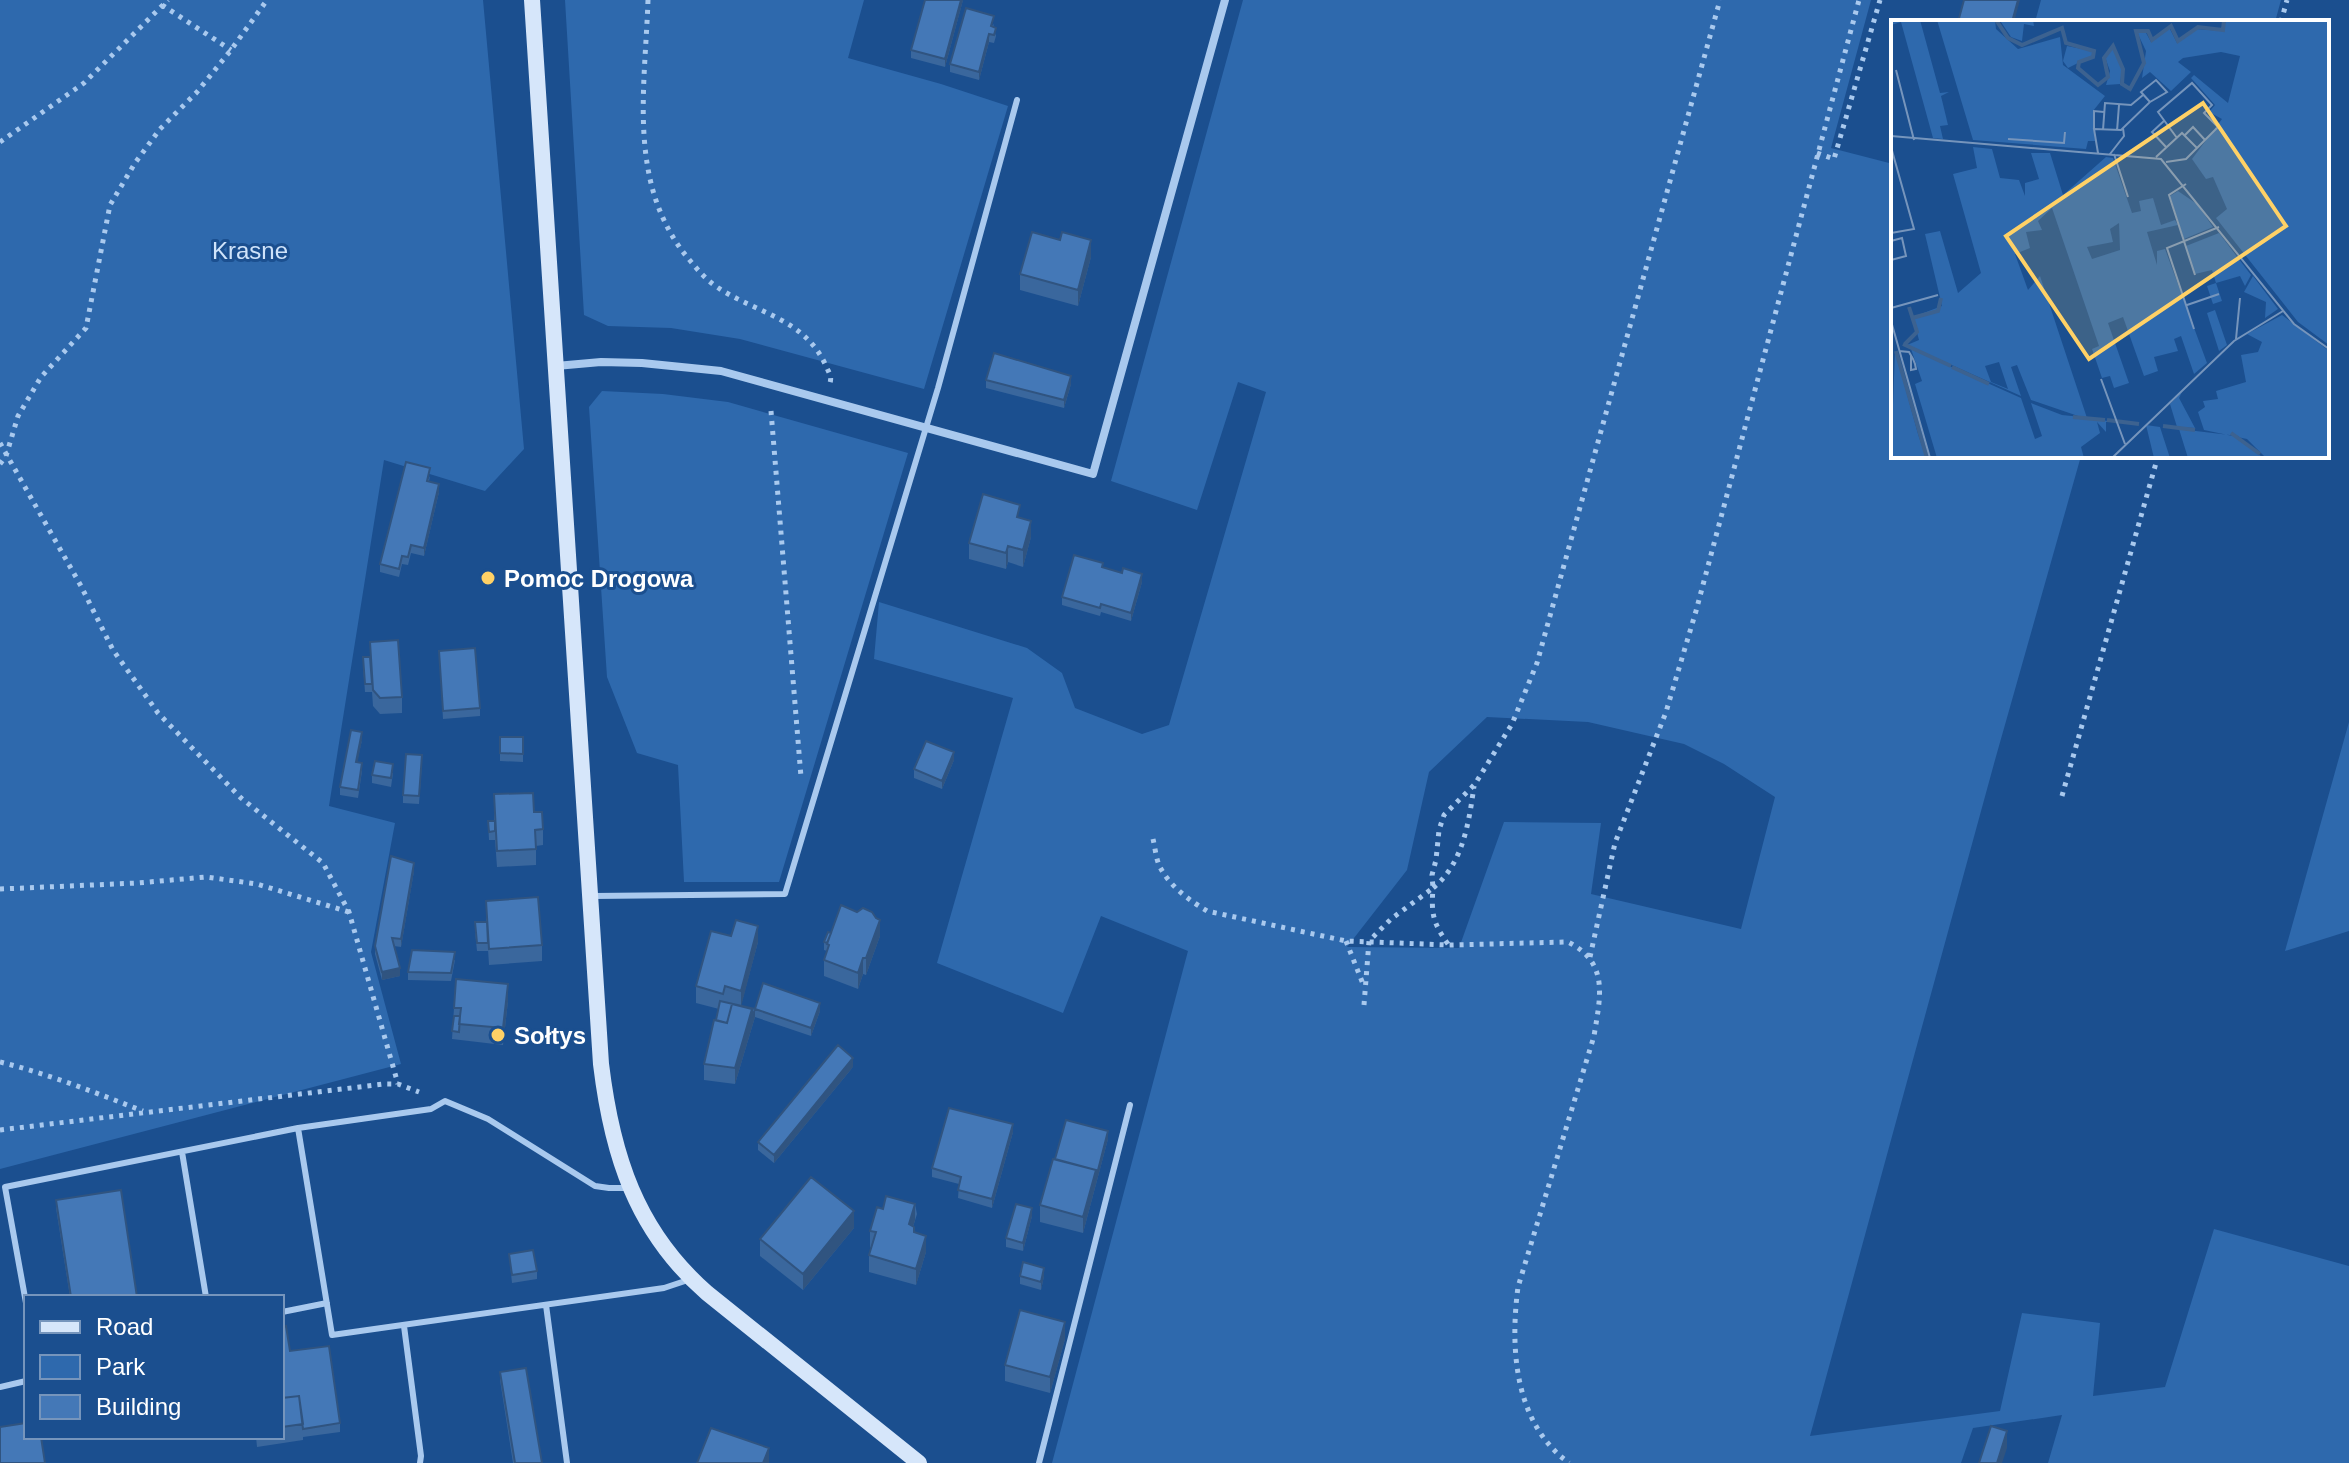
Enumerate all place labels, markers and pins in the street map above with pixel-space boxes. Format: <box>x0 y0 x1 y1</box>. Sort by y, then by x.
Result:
place label: Pomoc Drogowa <box>504 565 694 592</box>
marker: Pomoc Drogowa <box>479 569 497 587</box>
place label: Sołtys <box>514 1022 586 1049</box>
marker: Sołtys <box>489 1026 507 1044</box>

